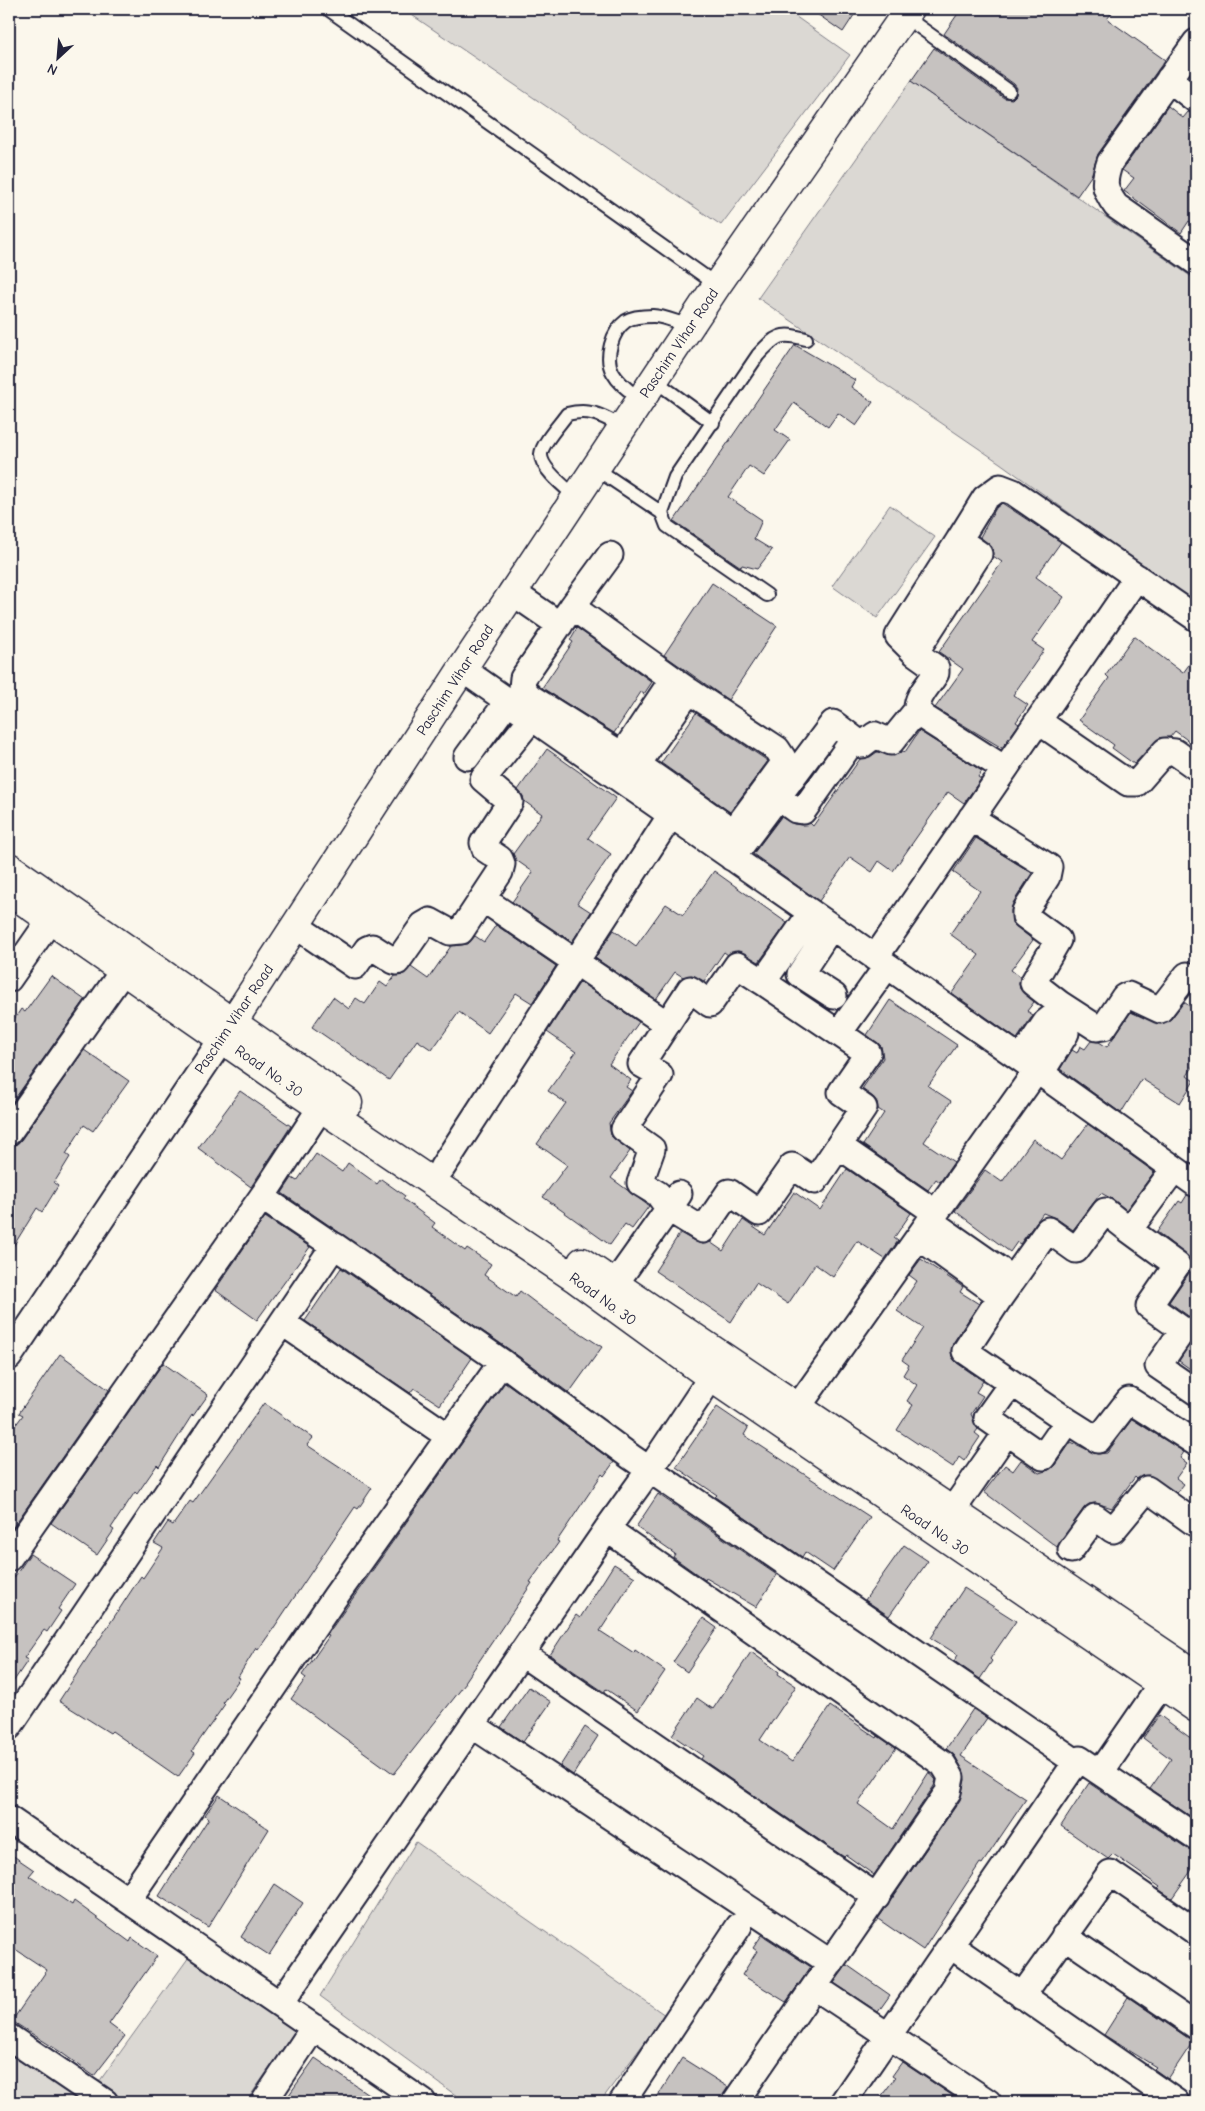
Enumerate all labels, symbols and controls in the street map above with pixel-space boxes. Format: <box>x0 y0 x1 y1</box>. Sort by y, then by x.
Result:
north arrow <box>32 32 82 82</box>
text: N <box>45 60 60 79</box>
street label: Paschim Vihar Road <box>636 285 722 401</box>
street label: Paschim Vihar Road <box>412 621 498 739</box>
street label: Paschim Vihar Road <box>191 961 277 1077</box>
street label: Road No. 30 <box>232 1041 306 1101</box>
street label: Road No. 30 <box>566 1269 640 1329</box>
street label: Road No. 30 <box>897 1500 973 1560</box>

